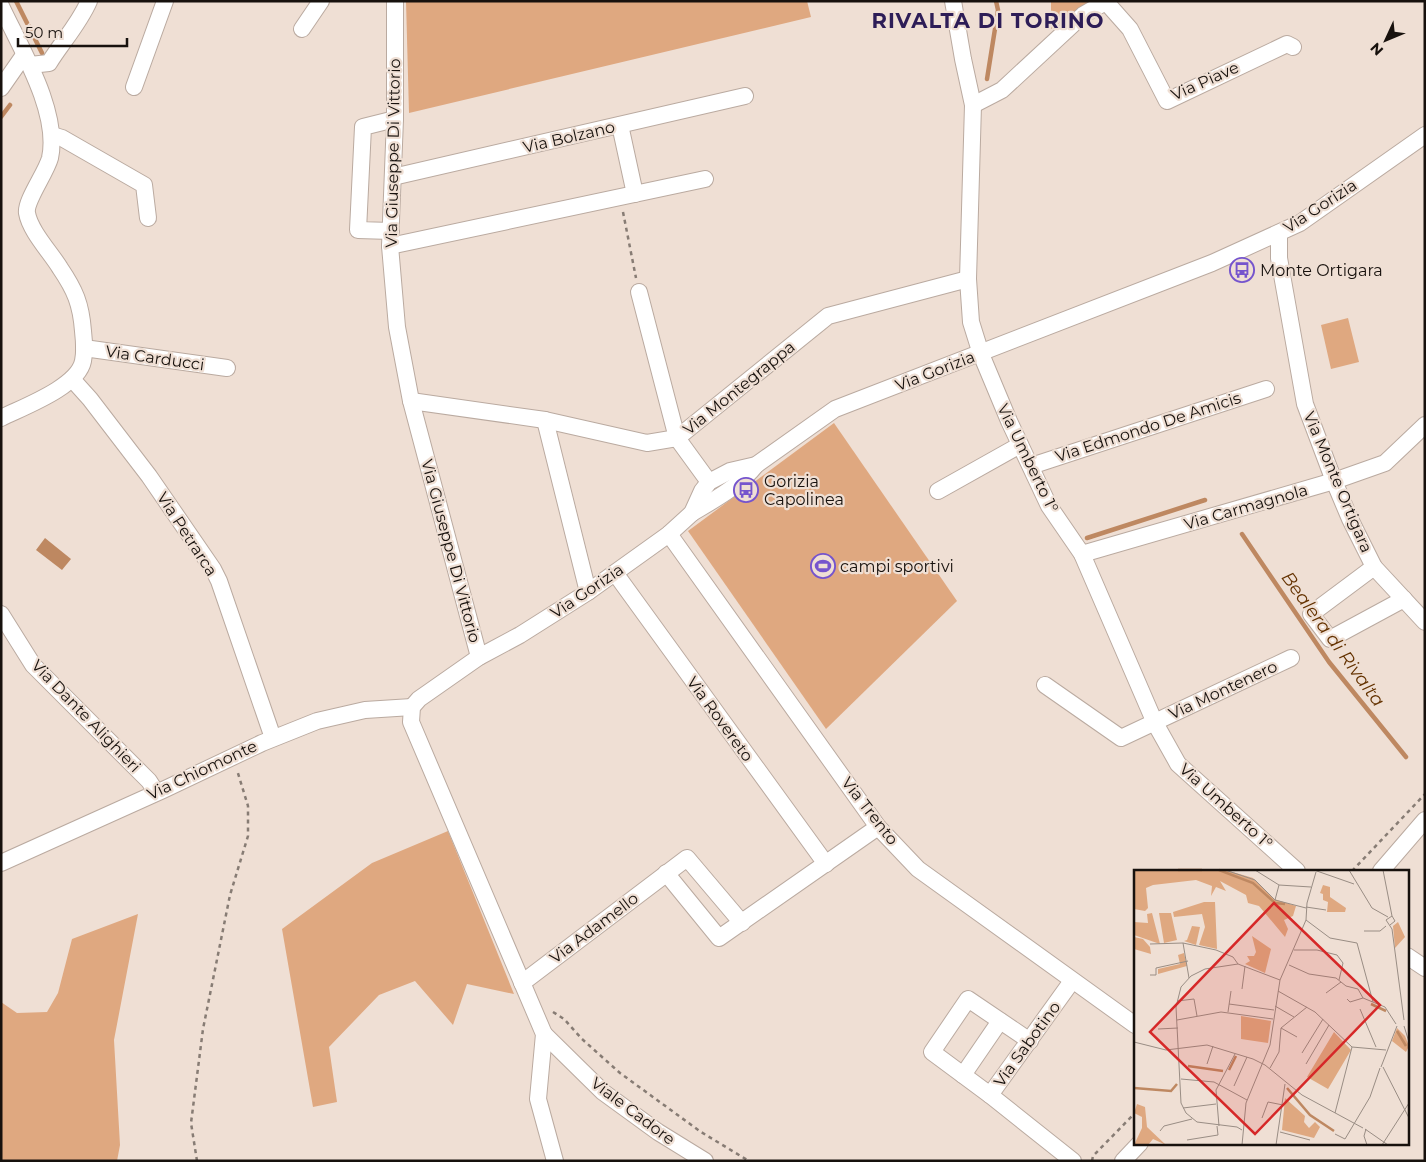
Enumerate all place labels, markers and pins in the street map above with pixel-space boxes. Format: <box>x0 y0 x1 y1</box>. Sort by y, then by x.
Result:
bus stop icon: Monte Ortigara <box>1229 257 1255 283</box>
place label: Monte Ortigara <box>1260 261 1383 280</box>
place label: Gorizia Capolinea <box>764 472 844 509</box>
bus stop icon: Gorizia Capolinea <box>733 477 759 503</box>
sports icon: campi sportivi <box>810 553 836 579</box>
place label: campi sportivi <box>840 557 954 576</box>

